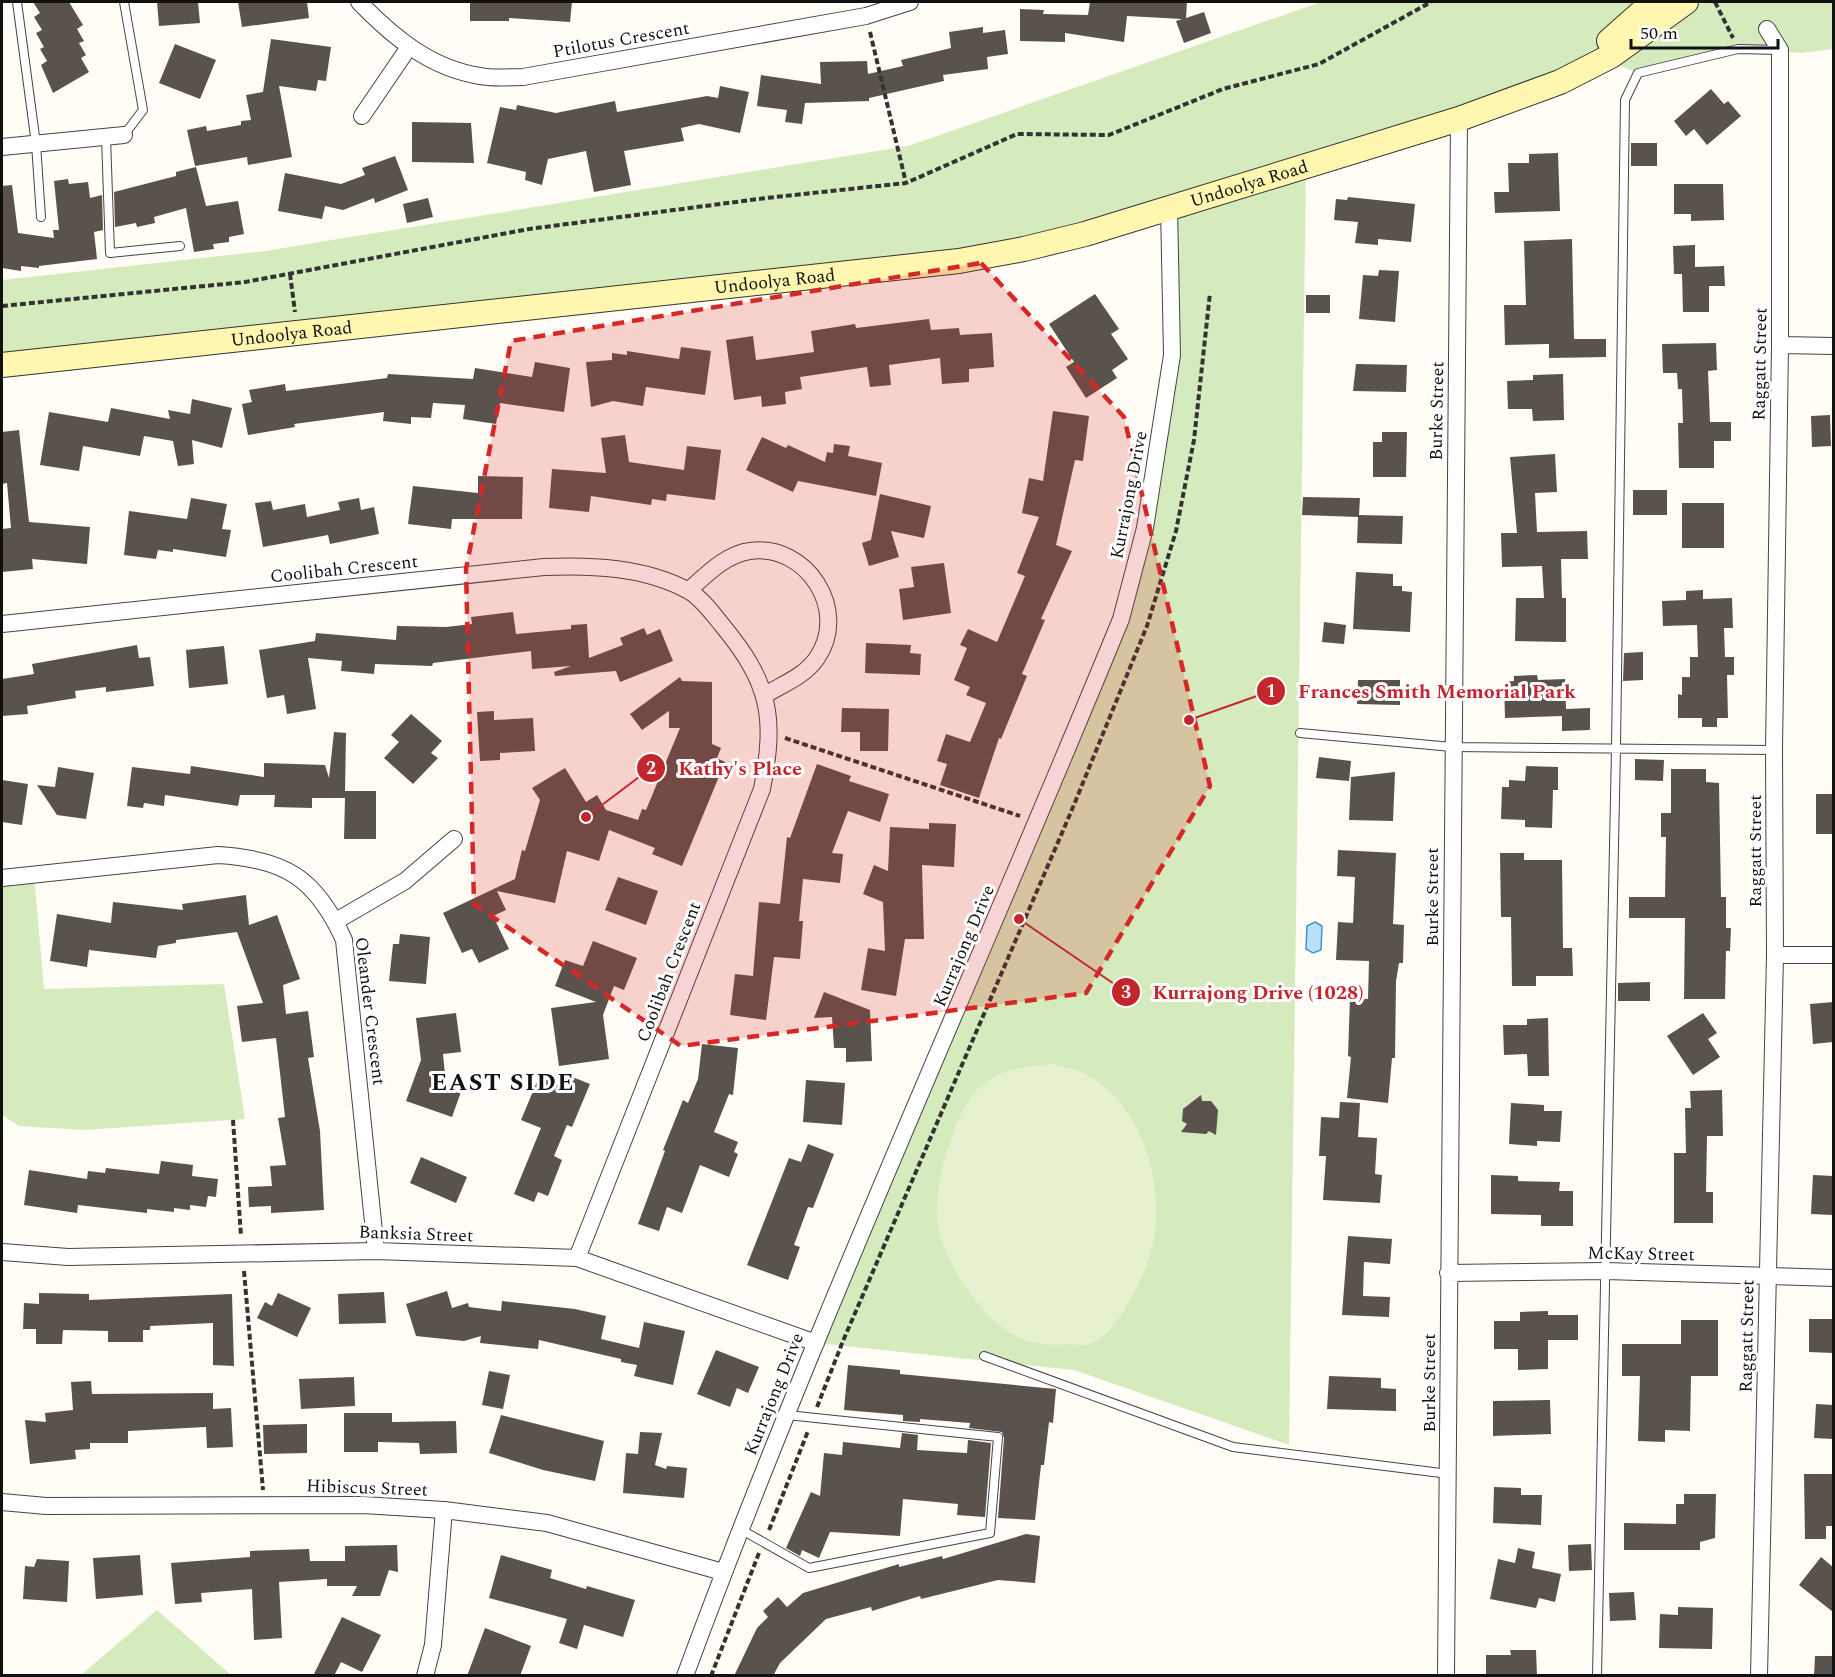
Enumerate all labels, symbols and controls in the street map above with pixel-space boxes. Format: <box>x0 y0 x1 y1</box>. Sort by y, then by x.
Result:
scale bar <box>1631 12 1778 50</box>
street label: Ptilotus Crescent <box>551 15 691 65</box>
text: 50 m <box>1640 20 1678 47</box>
street label: Undoolya Road <box>1187 153 1311 214</box>
street label: Undoolya Road <box>712 261 837 301</box>
street label: Raggatt Street <box>1746 307 1774 421</box>
street label: Undoolya Road <box>229 314 353 354</box>
street label: Burke Street <box>1423 361 1451 461</box>
street label: Kurrajong Drive <box>1103 429 1155 561</box>
street label: Coolibah Crescent <box>269 548 419 590</box>
callout: Frances Smith Memorial Park <box>1256 672 1588 710</box>
text: Frances Smith Memorial Park <box>1298 677 1576 707</box>
text: 1 <box>1266 678 1276 705</box>
callout: Kathy's Place <box>636 749 813 787</box>
text: Kathy's Place <box>678 754 802 784</box>
text: 2 <box>646 755 656 782</box>
street label: Raggatt Street <box>1742 794 1769 908</box>
street label: Burke Street <box>1419 847 1446 947</box>
street label: Kurrajong Drive <box>926 881 1002 1011</box>
street label: Coolibah Crescent <box>630 898 708 1046</box>
street label: Oleander Crescent <box>348 935 392 1087</box>
callout: Kurrajong Drive (1028) <box>1111 973 1376 1011</box>
text: Kurrajong Drive (1028) <box>1153 978 1363 1008</box>
text: 3 <box>1121 979 1131 1006</box>
district label: EAST SIDE <box>431 1065 575 1101</box>
street label: Banksia Street <box>358 1219 474 1249</box>
street label: McKay Street <box>1587 1240 1695 1268</box>
street label: Raggatt Street <box>1733 1279 1761 1393</box>
street label: Kurrajong Drive <box>737 1329 811 1459</box>
street label: Burke Street <box>1416 1333 1443 1433</box>
street label: Hibiscus Street <box>306 1472 428 1504</box>

